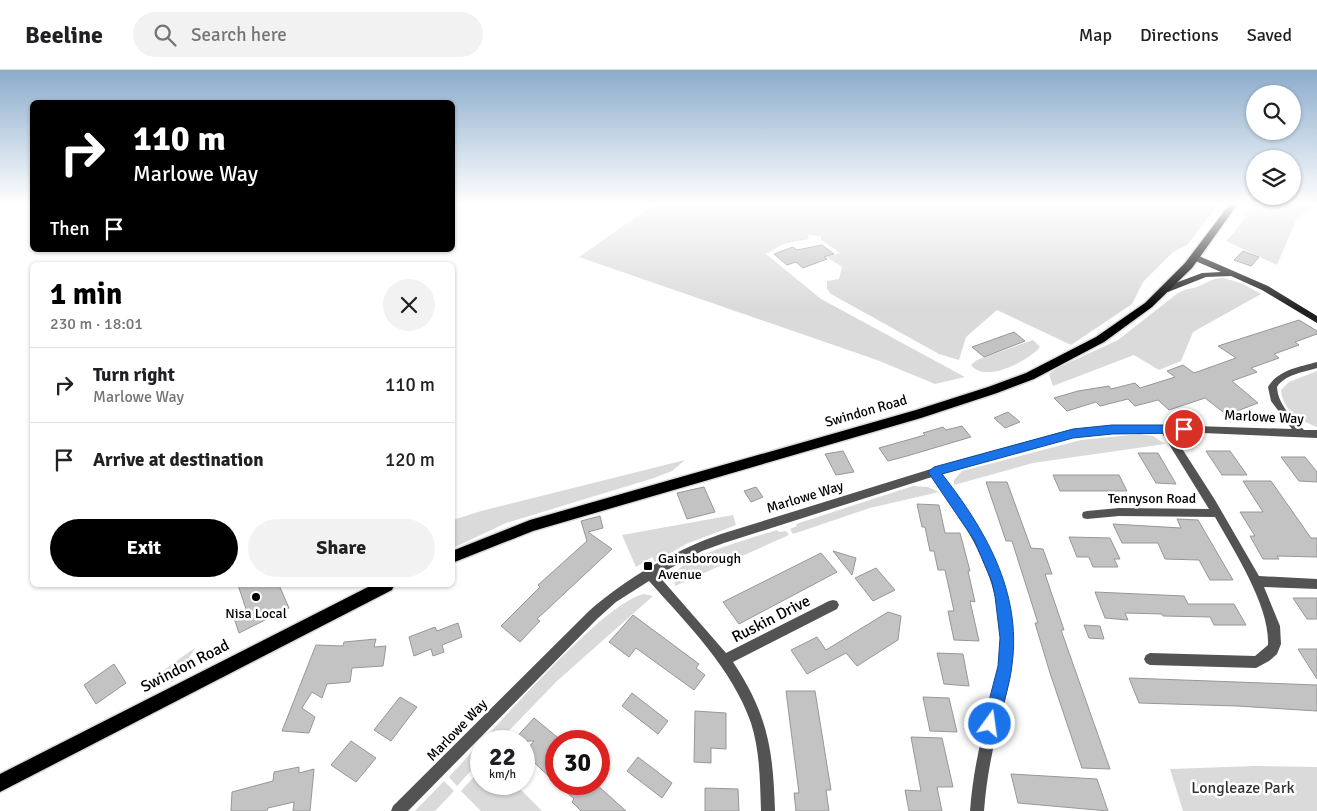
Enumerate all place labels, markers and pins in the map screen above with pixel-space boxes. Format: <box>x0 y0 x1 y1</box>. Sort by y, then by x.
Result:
pin <box>1163 408 1205 450</box>
place label: Gainsborough Avenue <box>658 550 741 583</box>
marker: Gainsborough Avenue <box>642 560 654 572</box>
marker: Nisa Local <box>250 591 262 603</box>
place label: Nisa Local <box>225 605 287 622</box>

